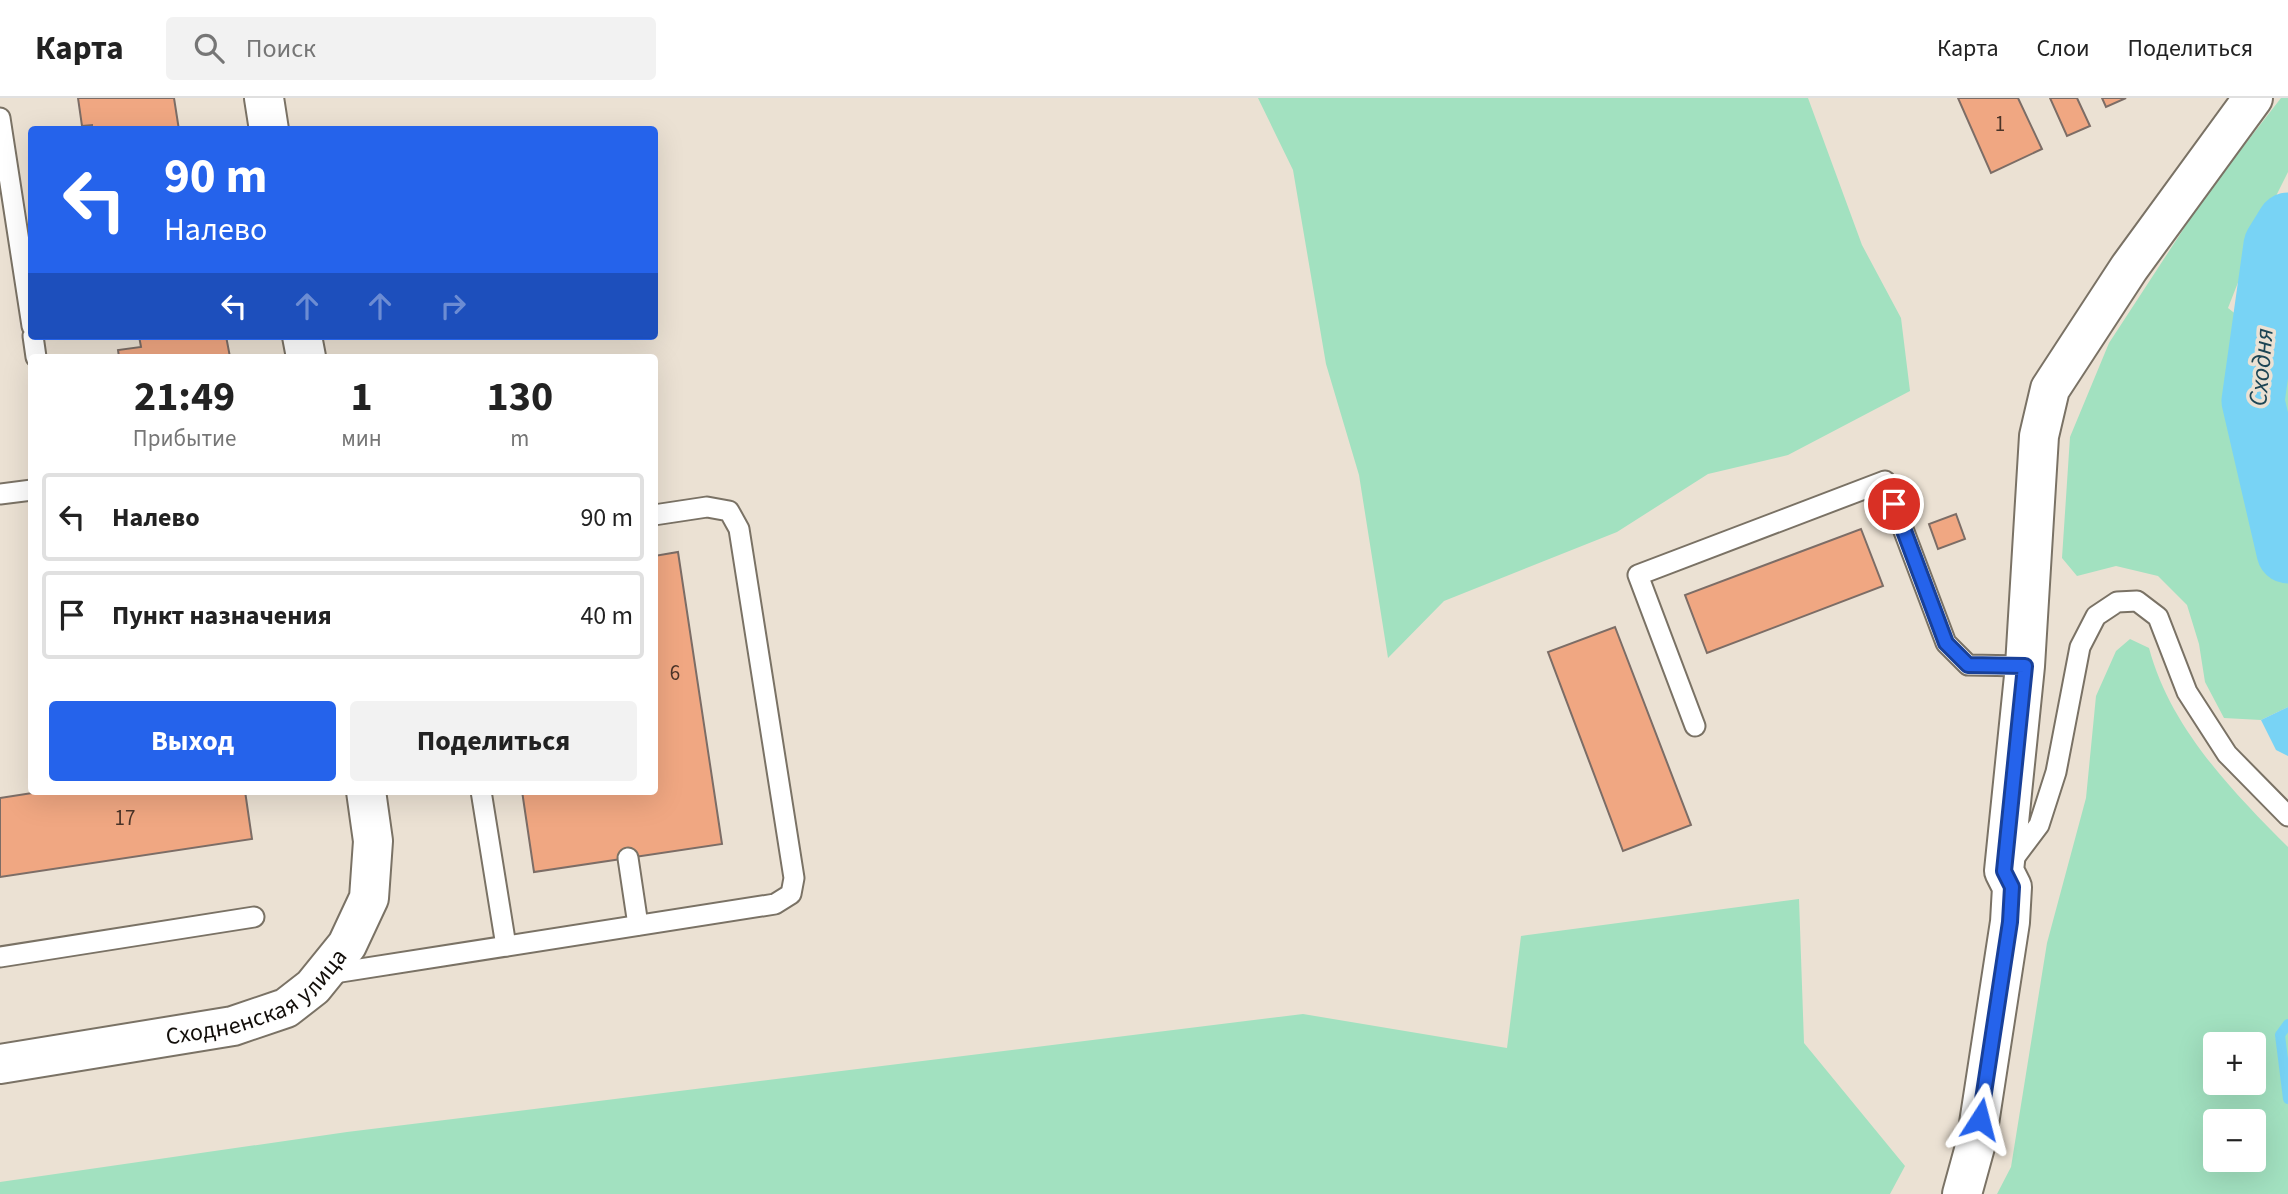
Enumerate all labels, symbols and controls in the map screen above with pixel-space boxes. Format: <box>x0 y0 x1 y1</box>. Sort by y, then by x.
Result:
search box <box>166 17 656 80</box>
text: Карта <box>35 25 124 72</box>
icon: search <box>190 29 228 67</box>
text: Поиск <box>246 30 316 67</box>
text: Карта <box>1937 31 1999 66</box>
text: Слои <box>2037 31 2090 66</box>
text: Поделиться <box>2128 31 2253 66</box>
house number: 1 <box>1995 109 2005 139</box>
text: 90 m <box>164 142 268 212</box>
icon: left <box>49 154 140 245</box>
text: Налево <box>164 207 267 253</box>
icon: left <box>215 287 253 325</box>
icon: ahead <box>288 287 326 325</box>
icon: ahead <box>361 287 399 325</box>
icon: right <box>434 287 472 325</box>
water label: Сходня <box>2239 326 2283 408</box>
text: 21:49 <box>134 367 235 427</box>
text: 1 <box>350 367 373 427</box>
text: 130 <box>487 367 553 427</box>
text: Прибытие <box>133 422 236 455</box>
text: мин <box>341 422 382 455</box>
text: m <box>510 422 529 455</box>
pin <box>1864 474 1924 534</box>
icon: arrive <box>1875 485 1913 523</box>
icon: left <box>53 498 91 536</box>
text: Налево <box>112 499 200 536</box>
text: 90 m <box>580 499 633 536</box>
icon: arrive <box>53 596 91 634</box>
text: Пункт назначения <box>112 597 332 634</box>
text: 40 m <box>580 597 633 634</box>
house number: 6 <box>670 658 680 688</box>
button: Выход <box>49 701 336 781</box>
button: Поделиться <box>350 701 637 781</box>
house number: 17 <box>115 803 135 833</box>
street label: Сходненская улица <box>163 941 355 1054</box>
map controls <box>2203 1032 2266 1172</box>
button: + <box>2203 1032 2266 1095</box>
position arrow <box>1943 1082 2017 1156</box>
button: − <box>2203 1109 2266 1172</box>

